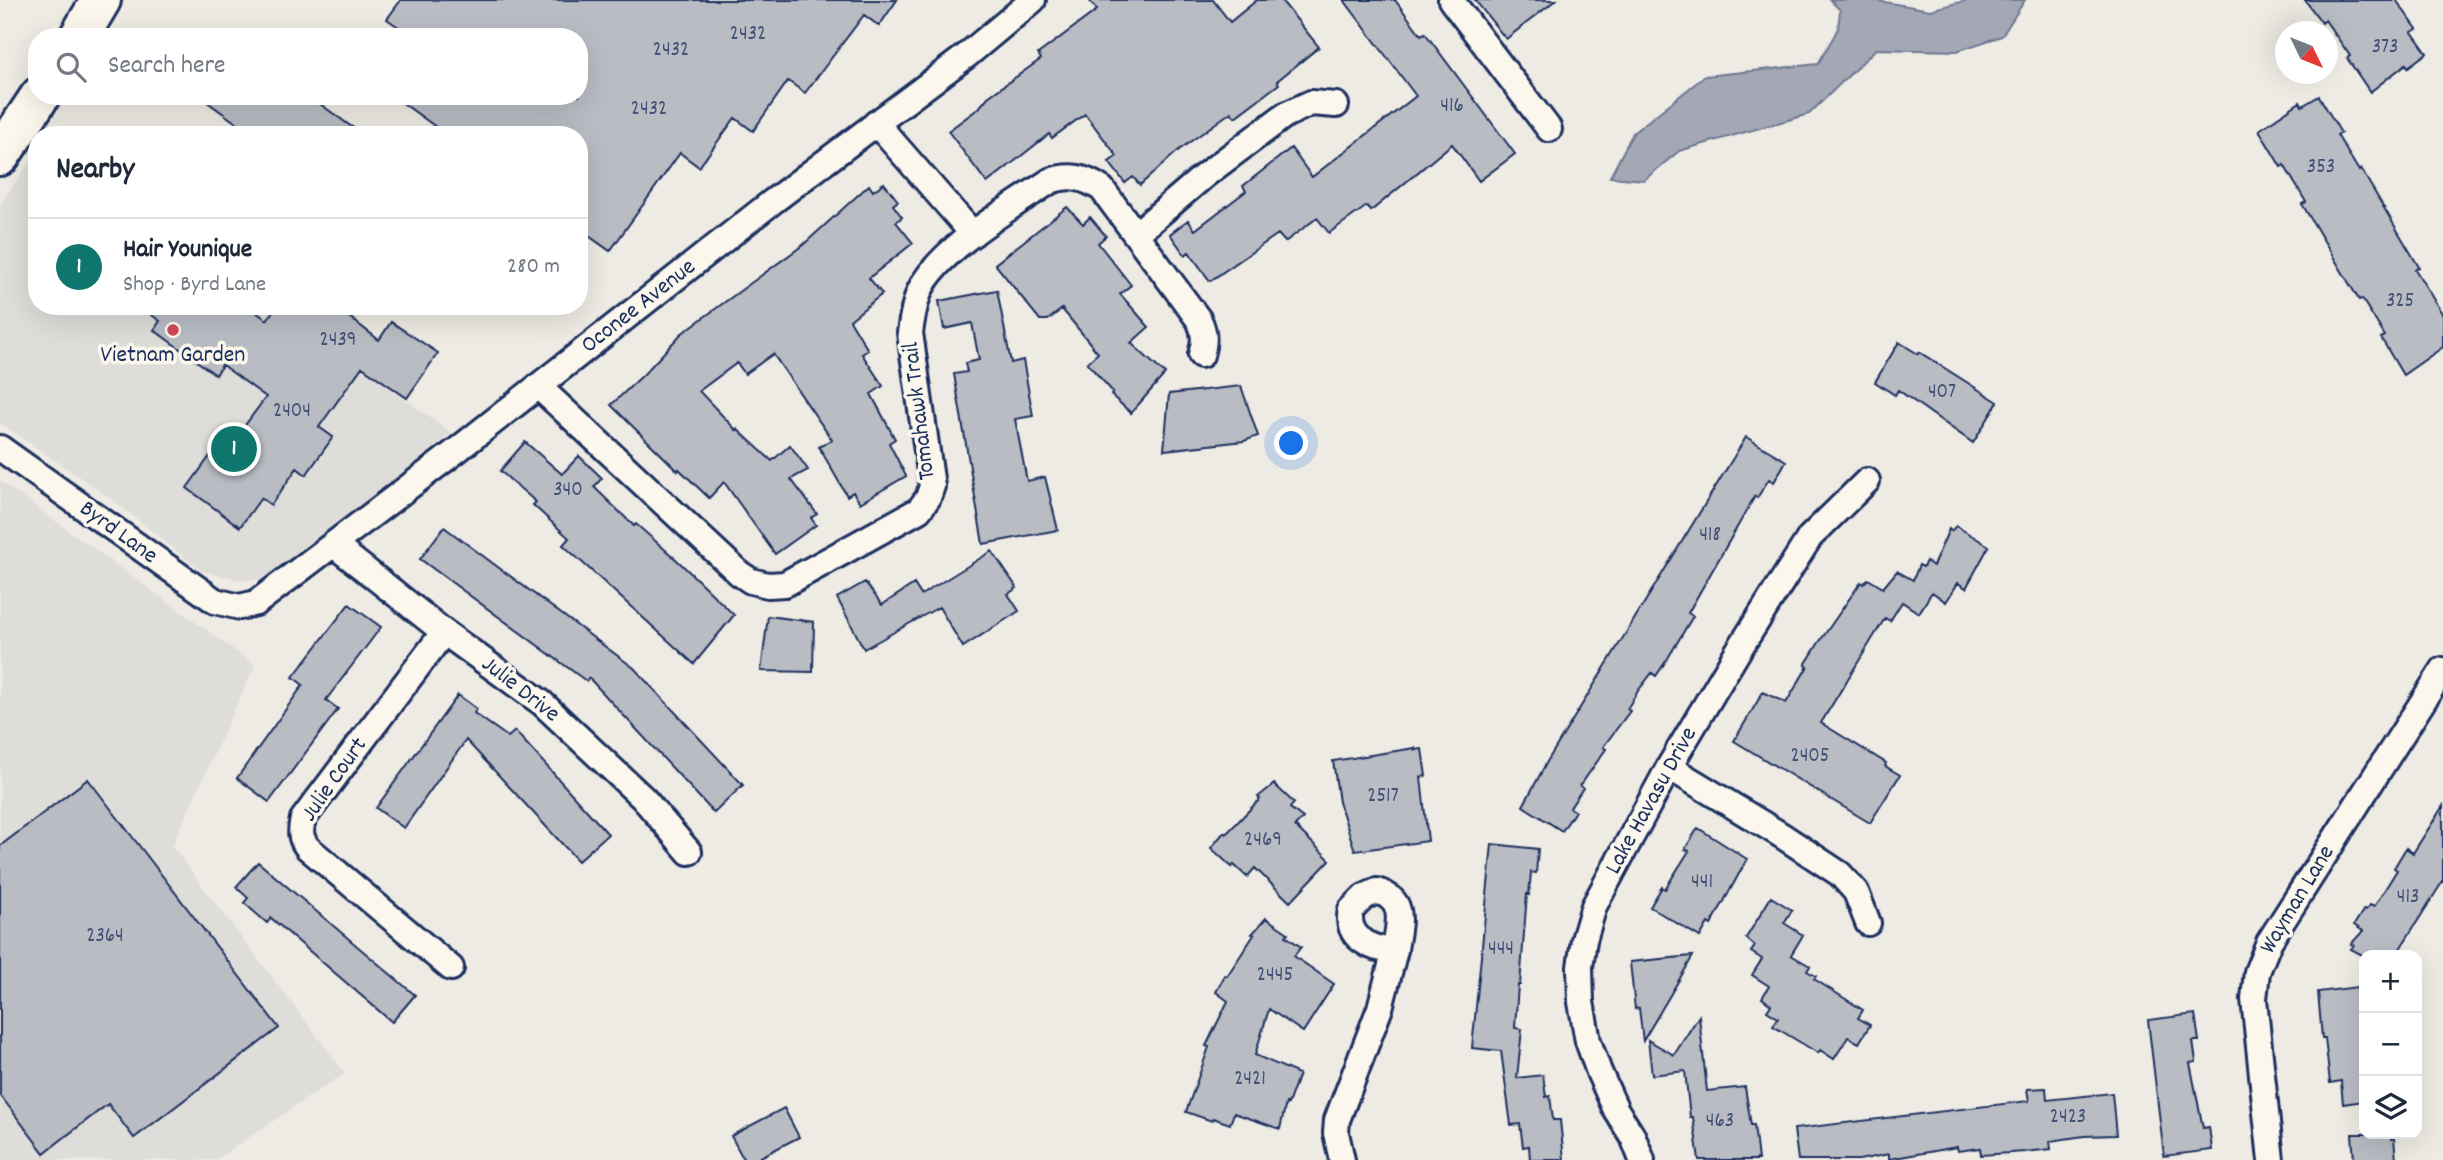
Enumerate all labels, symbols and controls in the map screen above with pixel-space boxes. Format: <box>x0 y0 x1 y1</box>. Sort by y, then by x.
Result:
house number: 2432 <box>730 20 766 50</box>
north arrow <box>2275 21 2338 84</box>
search box <box>28 28 588 105</box>
house number: 373 <box>2372 33 2398 63</box>
house number: 2432 <box>653 36 689 66</box>
icon: search <box>52 48 90 86</box>
text: Search here <box>108 48 226 85</box>
house number: 416 <box>1440 92 1464 122</box>
house number: 2432 <box>631 95 667 125</box>
text: Nearby <box>56 150 134 193</box>
house number: 353 <box>2307 153 2335 183</box>
text: Hair Younique <box>123 232 252 269</box>
text: 1 <box>76 251 82 284</box>
text: 280 m <box>507 251 560 284</box>
street label: Oconee Avenue <box>574 251 704 363</box>
text: Shop · Byrd Lane <box>123 269 266 302</box>
house number: 325 <box>2386 287 2414 317</box>
marker: Vietnam Garden <box>165 322 181 338</box>
house number: 2439 <box>320 326 356 356</box>
place label: Vietnam Garden <box>101 339 245 373</box>
street label: Tomahawk Trail <box>895 340 945 482</box>
house number: 407 <box>1928 378 1956 408</box>
house number: 2404 <box>273 397 311 427</box>
pin: 1 <box>211 423 257 475</box>
your location <box>1274 426 1308 460</box>
house number: 340 <box>553 476 583 506</box>
street label: Byrd Lane <box>72 493 164 573</box>
house number: 418 <box>1699 521 1721 551</box>
street label: Julie Drive <box>473 648 567 732</box>
street label: Lake Havasu Drive <box>1597 721 1707 881</box>
street label: Julie Court <box>294 731 377 829</box>
house number: 2405 <box>1790 742 1830 772</box>
house number: 2517 <box>1367 782 1399 812</box>
house number: 2469 <box>1244 826 1282 856</box>
street label: Wayman Lane <box>2252 839 2344 961</box>
house number: 441 <box>1691 868 1713 898</box>
house number: 413 <box>2397 883 2419 913</box>
house number: 2364 <box>86 922 124 952</box>
house number: 444 <box>1488 935 1514 965</box>
map controls <box>2359 950 2422 1139</box>
button: + <box>2359 950 2422 1013</box>
house number: 2445 <box>1257 961 1293 991</box>
button: − <box>2359 1013 2422 1076</box>
house number: 2421 <box>1234 1065 1266 1095</box>
button: layers <box>2359 1076 2422 1139</box>
house number: 2423 <box>2050 1103 2086 1133</box>
house number: 463 <box>1706 1107 1734 1137</box>

